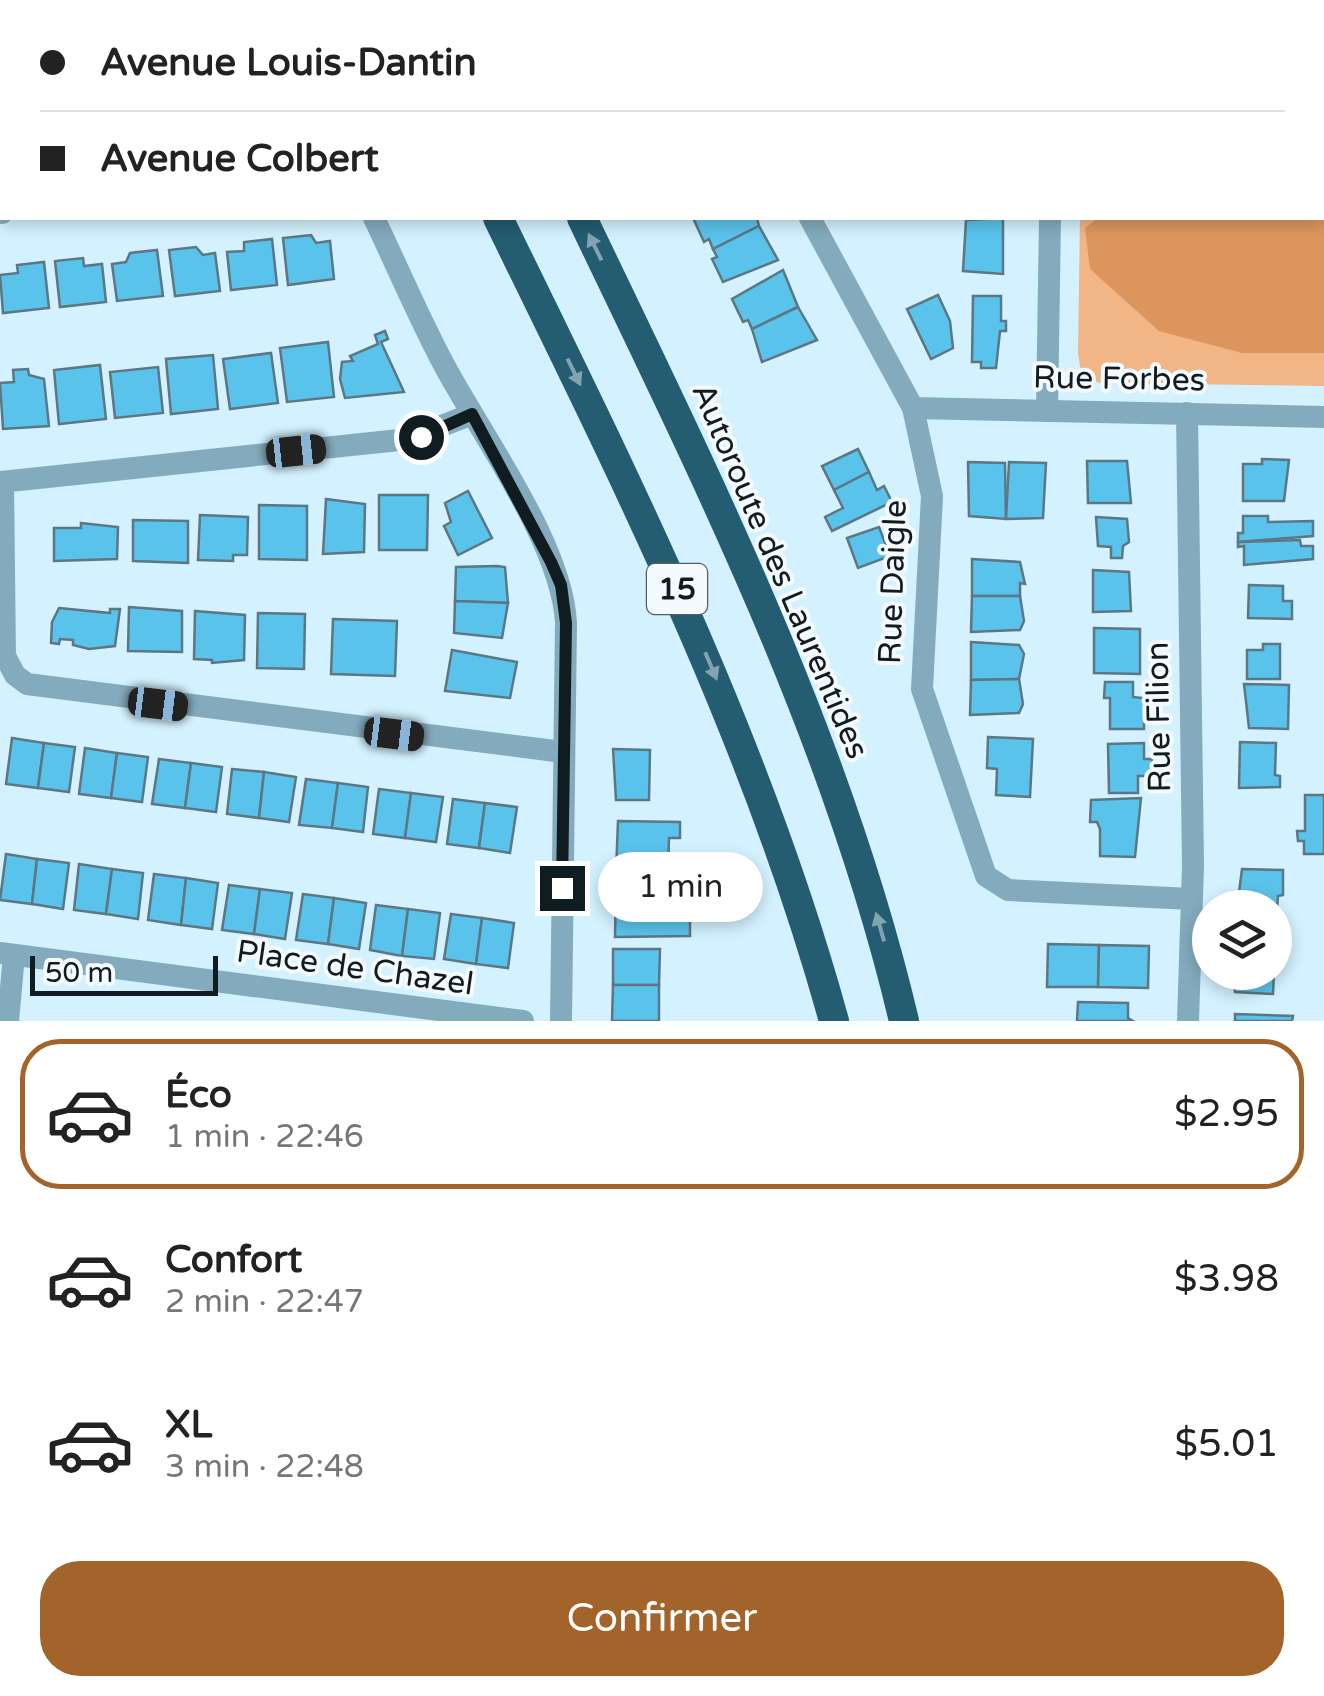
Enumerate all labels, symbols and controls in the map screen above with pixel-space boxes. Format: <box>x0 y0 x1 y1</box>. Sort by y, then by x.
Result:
text: Avenue Louis-Dantin <box>100 40 477 86</box>
text: Avenue Colbert <box>100 136 379 182</box>
one-way arrow <box>587 232 604 261</box>
one-way arrow <box>565 357 582 386</box>
street label: Rue Forbes <box>1033 358 1205 400</box>
street label: Autoroute des Laurentides <box>684 378 876 764</box>
route start <box>399 415 444 460</box>
car <box>265 433 327 469</box>
street label: Rue Daigle <box>871 499 915 665</box>
road number: 15 <box>647 564 707 614</box>
street label: Rue Filion <box>1139 641 1179 793</box>
one-way arrow <box>703 652 719 681</box>
car <box>126 685 190 723</box>
car <box>362 715 426 753</box>
callout: 1 min <box>597 853 762 923</box>
route end <box>540 866 585 911</box>
text: 1 min <box>638 868 723 906</box>
map controls <box>1192 890 1292 990</box>
button: layers <box>1192 890 1292 990</box>
one-way arrow <box>871 911 887 942</box>
street label: Place de Chazel <box>234 933 476 1003</box>
scale bar <box>30 951 218 996</box>
text: 50 m <box>45 956 113 990</box>
icon: car <box>45 1069 135 1159</box>
text: Éco <box>165 1072 232 1118</box>
text: $2.95 <box>1174 1091 1279 1137</box>
text: 1 min · 22:46 <box>165 1118 364 1156</box>
icon: car <box>45 1234 135 1324</box>
text: Confort <box>165 1237 302 1283</box>
text: $3.98 <box>1174 1256 1279 1302</box>
text: 2 min · 22:47 <box>165 1283 364 1321</box>
icon: car <box>45 1399 135 1489</box>
text: XL <box>165 1402 212 1448</box>
text: $5.01 <box>1174 1421 1279 1467</box>
text: 3 min · 22:48 <box>165 1448 364 1486</box>
button: Confirmer <box>40 1561 1284 1676</box>

